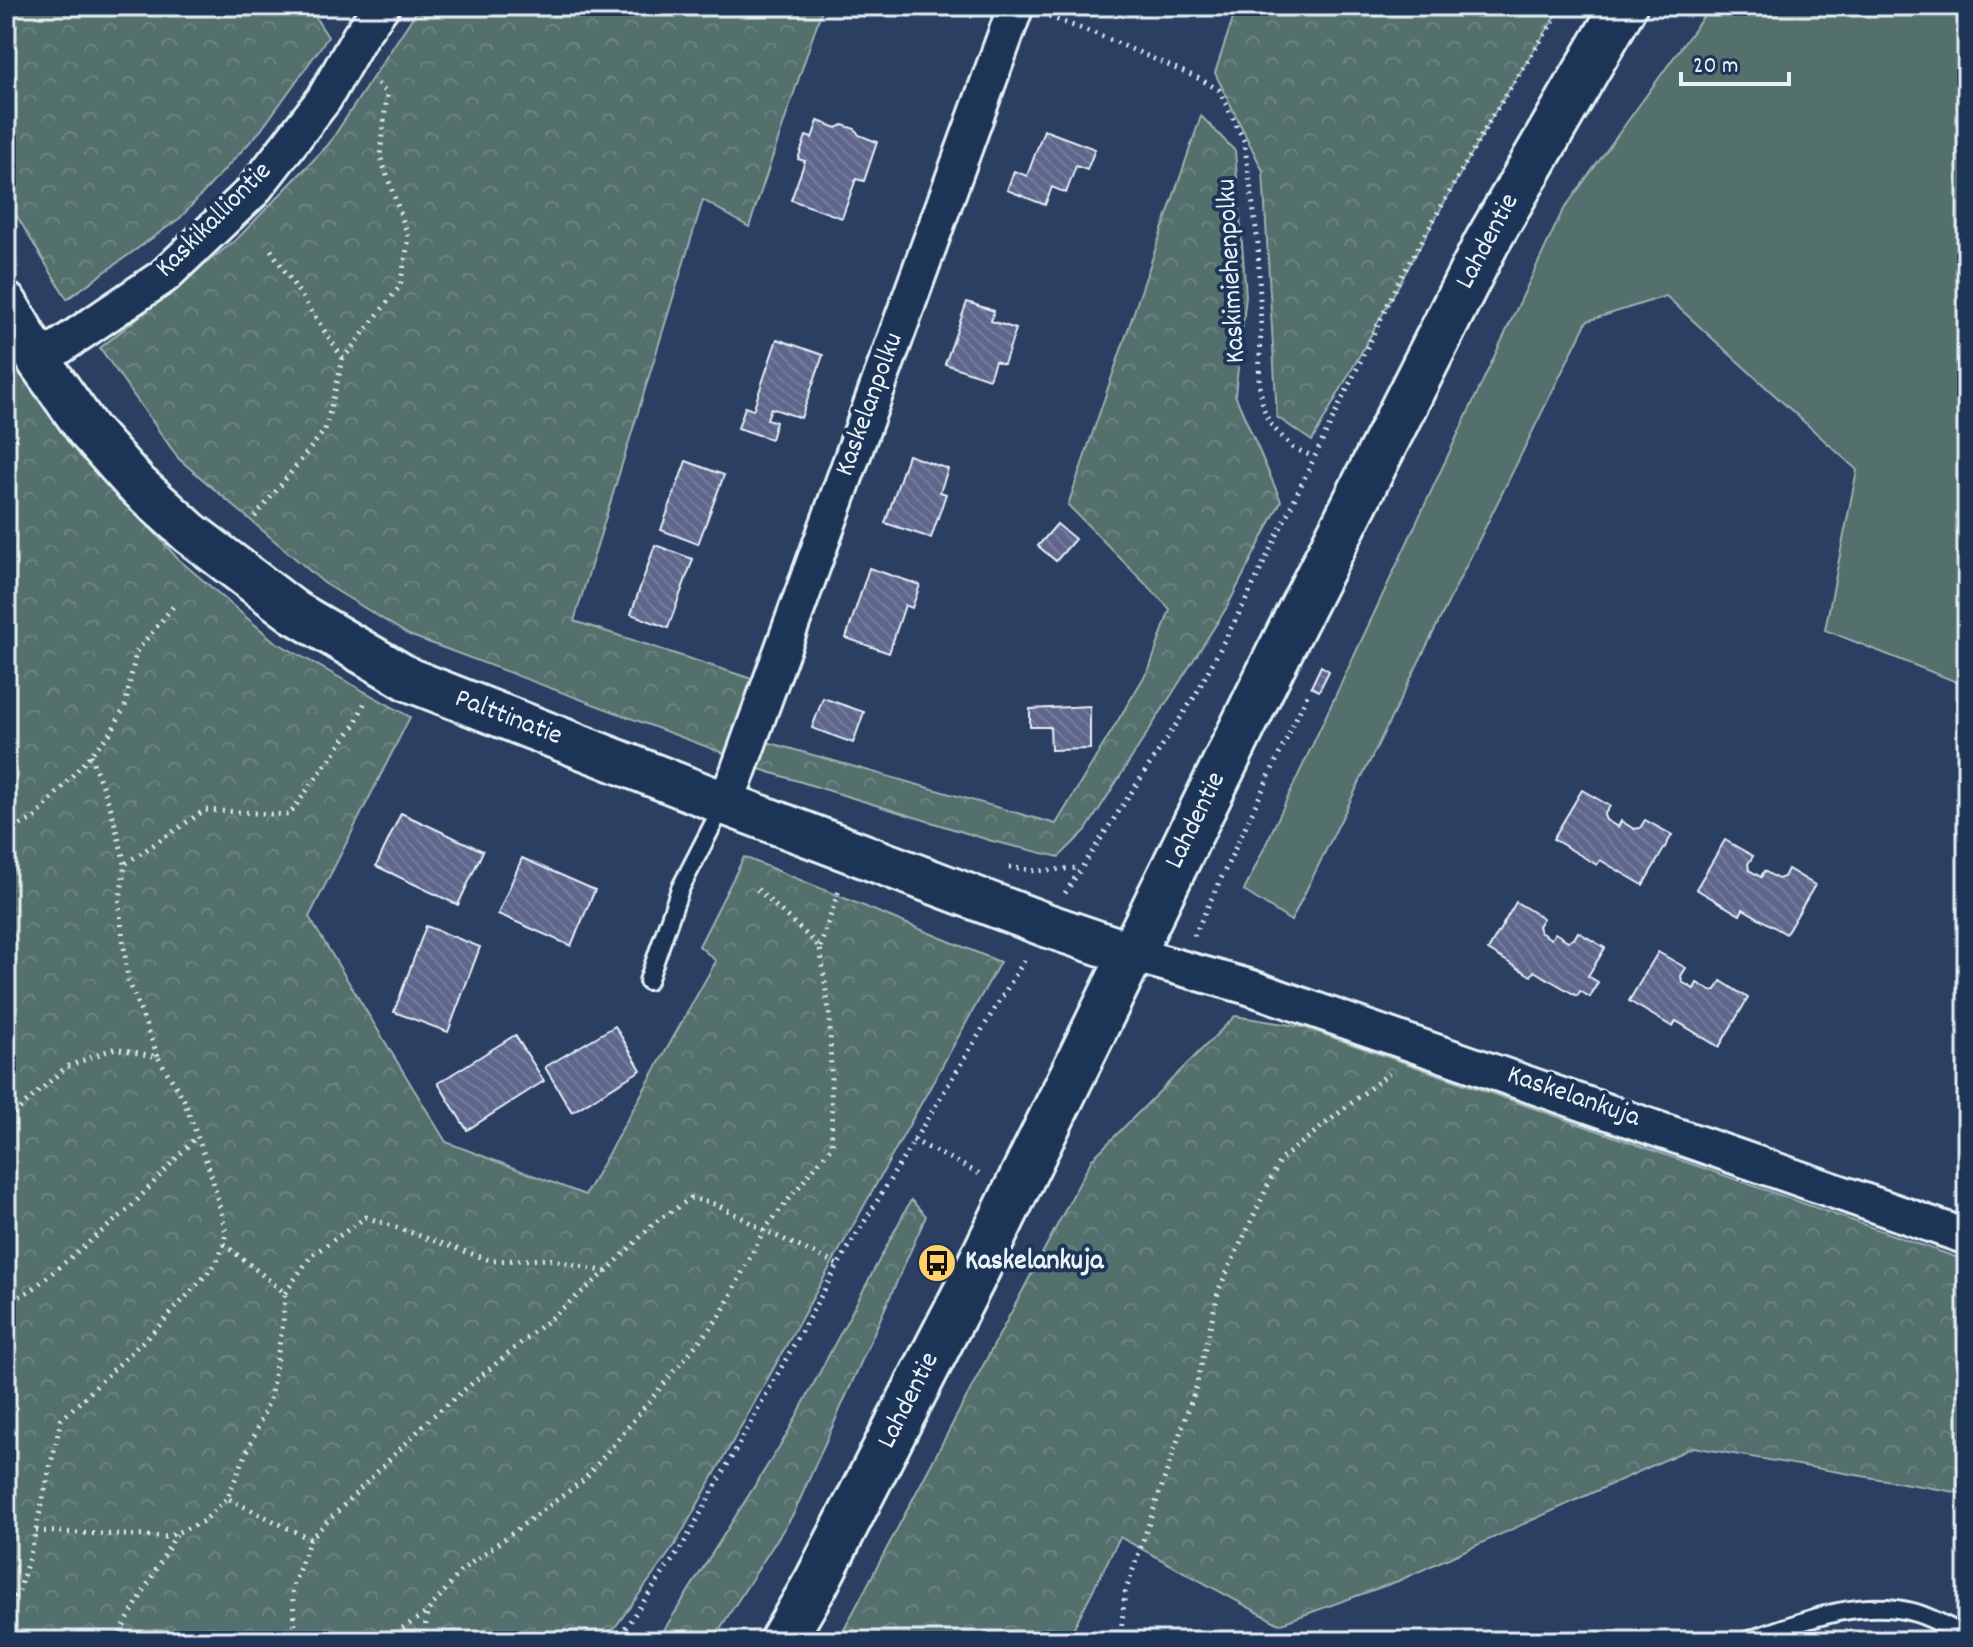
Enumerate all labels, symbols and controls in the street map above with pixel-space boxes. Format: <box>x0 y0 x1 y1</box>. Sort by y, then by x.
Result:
scale bar <box>1681 36 1789 86</box>
text: 20 m <box>1693 50 1739 84</box>
street label: Kaskikalliontie <box>148 154 282 288</box>
street label: Kaskimiehenpolku <box>1208 178 1258 364</box>
street label: Lahdentie <box>1447 187 1531 297</box>
street label: Kaskelanpolku <box>827 328 915 482</box>
street label: Palttinatie <box>448 680 568 758</box>
street label: Lahdentie <box>1156 766 1238 876</box>
street label: Kaskelankuja <box>1501 1057 1646 1140</box>
bus stop icon: Kaskelankuja <box>916 1242 958 1284</box>
place label: Kaskelankuja <box>965 1243 1104 1283</box>
street label: Lahdentie <box>869 1346 951 1456</box>

